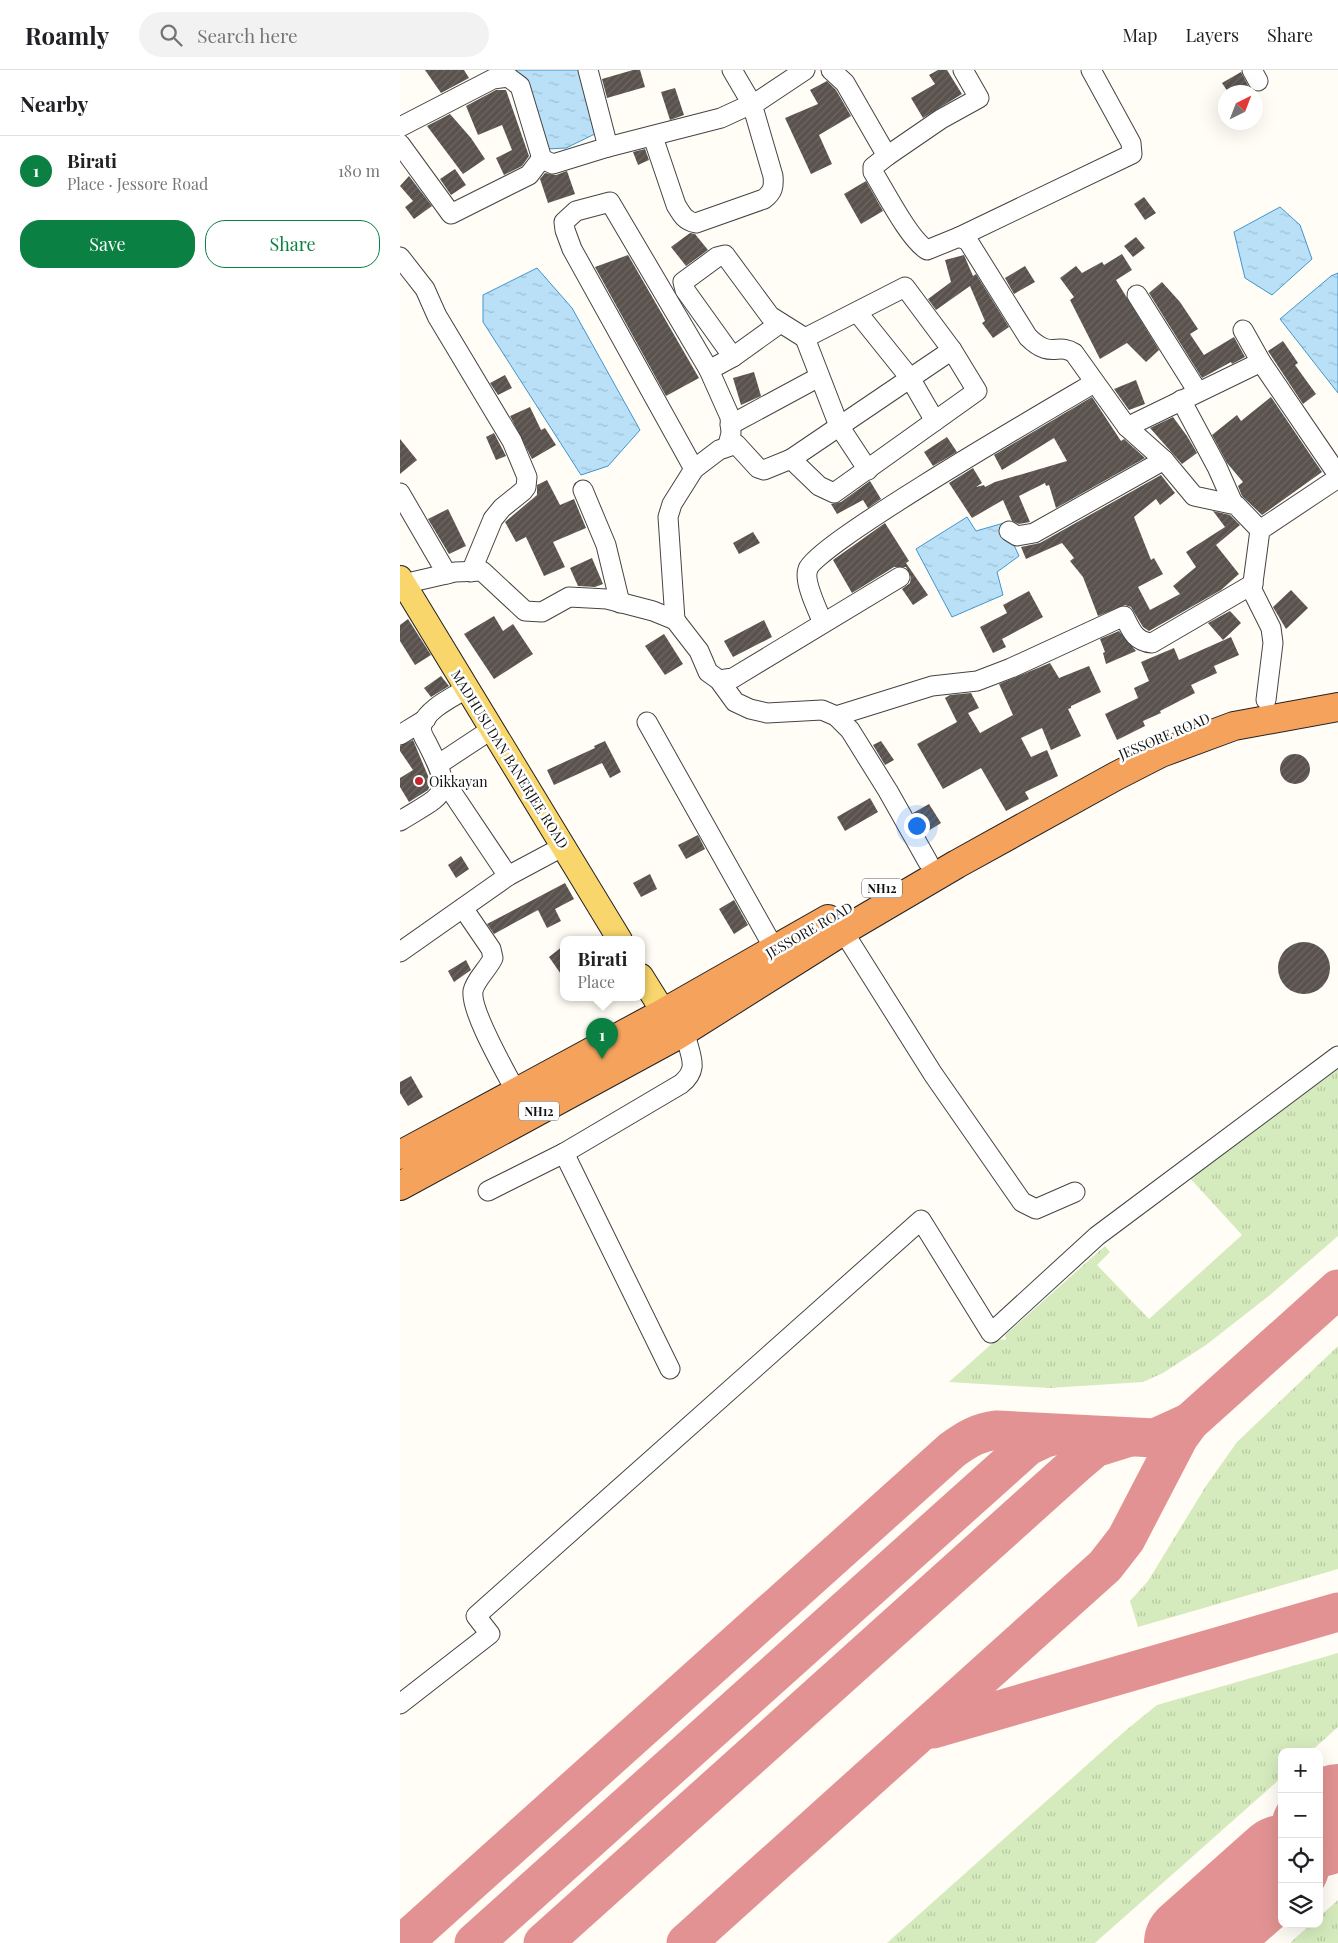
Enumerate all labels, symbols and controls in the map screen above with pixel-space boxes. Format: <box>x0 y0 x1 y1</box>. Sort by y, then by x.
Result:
search box <box>139 12 489 57</box>
text: Roamly <box>25 19 109 51</box>
icon: search <box>157 21 185 49</box>
text: Search here <box>197 22 298 48</box>
text: Map <box>1122 23 1157 47</box>
text: Layers <box>1185 23 1239 47</box>
text: Share <box>1267 23 1313 47</box>
north arrow <box>1218 85 1263 130</box>
text: Nearby <box>20 89 89 117</box>
text: Birati <box>67 147 117 173</box>
text: 1 <box>33 160 39 181</box>
text: 180 m <box>338 160 380 181</box>
text: Place · Jessore Road <box>67 173 208 194</box>
button: Save <box>20 220 195 268</box>
button: Share <box>205 220 380 268</box>
street label: MADHUSUDAN BANERJEE ROAD <box>447 666 573 852</box>
street label: JESSORE ROAD <box>1115 708 1213 764</box>
place label: Oikkayan <box>429 772 488 791</box>
marker: Oikkayan <box>413 775 425 787</box>
your location <box>904 813 930 839</box>
road number: NH12 <box>862 878 902 898</box>
street label: JESSORE ROAD <box>761 897 856 963</box>
popup <box>560 936 645 1001</box>
text: Birati <box>577 945 628 971</box>
text: Place <box>577 971 615 992</box>
pin: 1 <box>586 1018 618 1059</box>
road number: NH12 <box>519 1102 559 1120</box>
map controls <box>1278 1748 1323 1928</box>
button: + <box>1278 1748 1323 1793</box>
button: − <box>1278 1793 1323 1838</box>
button: locate <box>1278 1838 1323 1883</box>
button: layers <box>1278 1883 1323 1928</box>

